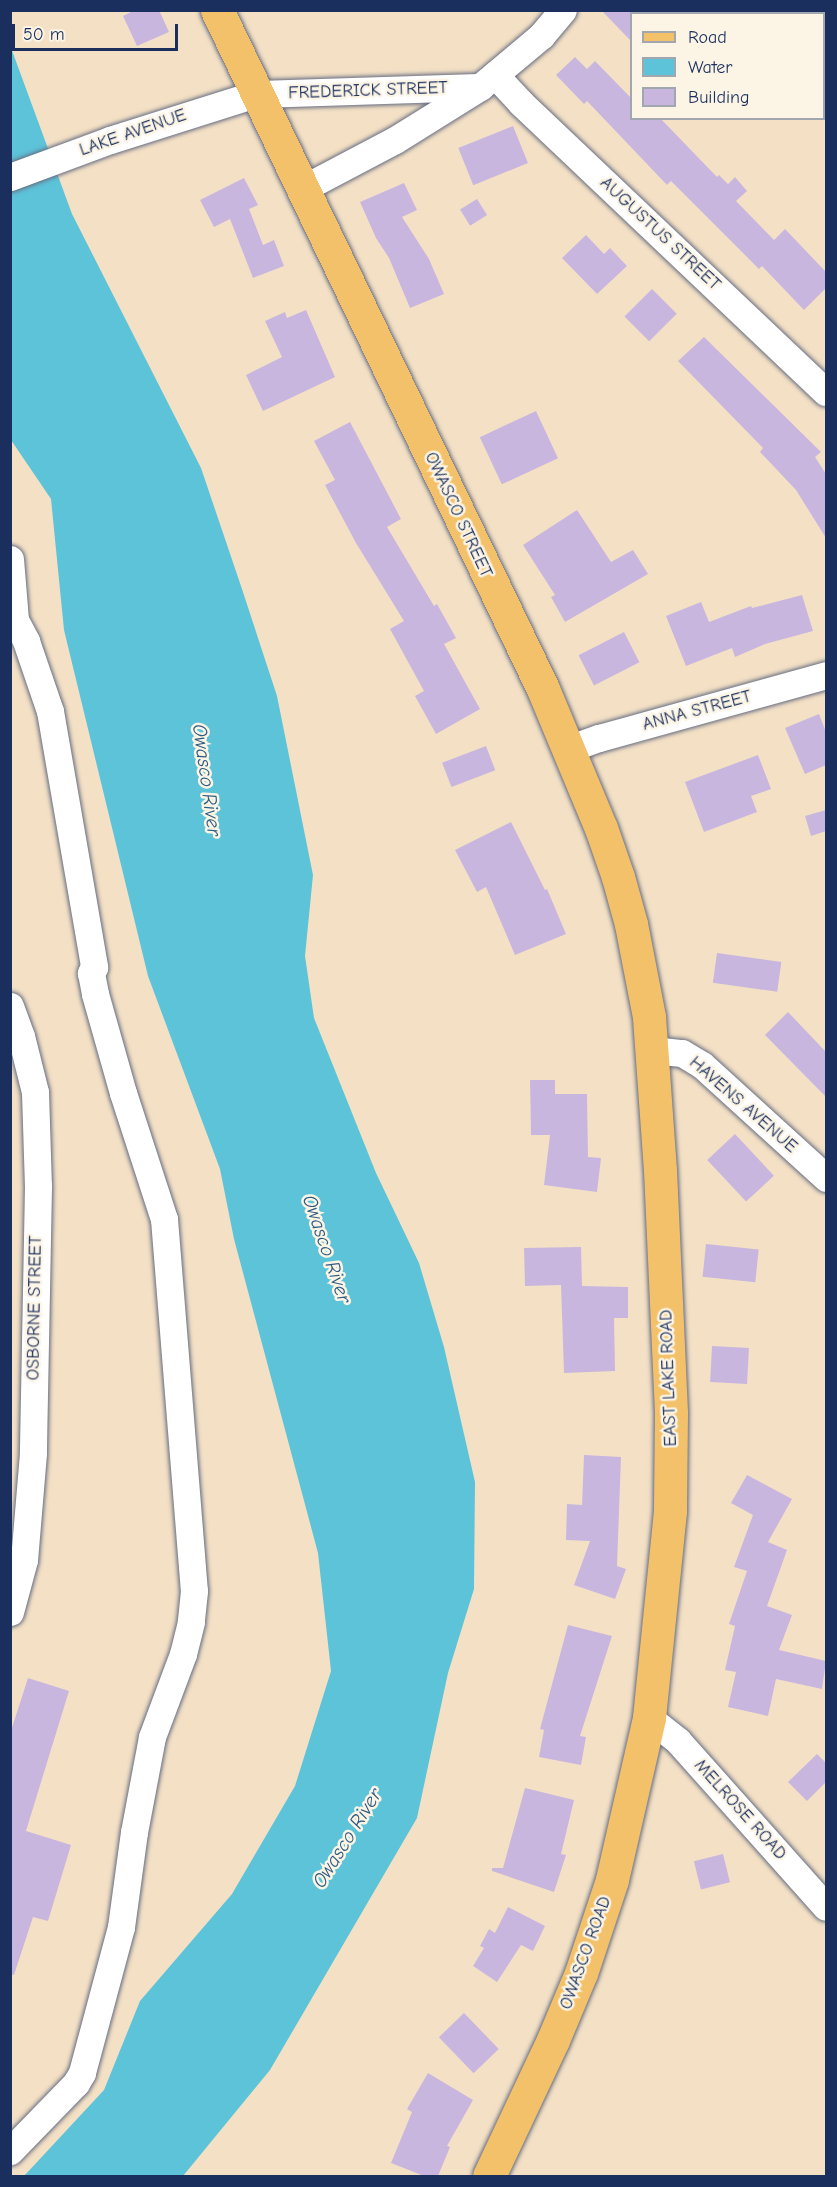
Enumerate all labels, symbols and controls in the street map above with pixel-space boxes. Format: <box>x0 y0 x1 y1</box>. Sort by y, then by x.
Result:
scale bar <box>15 12 182 50</box>
legend <box>630 12 825 120</box>
text: 50 m <box>23 24 65 45</box>
text: Road <box>688 27 727 48</box>
text: Water <box>688 57 732 78</box>
street label: FREDERICK STREET <box>288 77 448 105</box>
text: Building <box>688 87 750 108</box>
street label: LAKE AVENUE <box>77 105 189 161</box>
street label: AUGUSTUS STREET <box>595 173 725 295</box>
street label: OWASCO STREET <box>419 449 497 581</box>
street label: ANNA STREET <box>640 686 754 736</box>
water label: Owasco River <box>187 722 227 838</box>
street label: HAVENS AVENUE <box>684 1052 802 1158</box>
water label: Owasco River <box>297 1192 357 1306</box>
street label: OSBORNE STREET <box>23 1235 47 1381</box>
street label: EAST LAKE ROAD <box>656 1309 682 1447</box>
street label: MELROSE ROAD <box>689 1755 791 1865</box>
water label: Owasco River <box>307 1784 387 1892</box>
street label: OWASCO ROAD <box>556 1893 616 2013</box>

